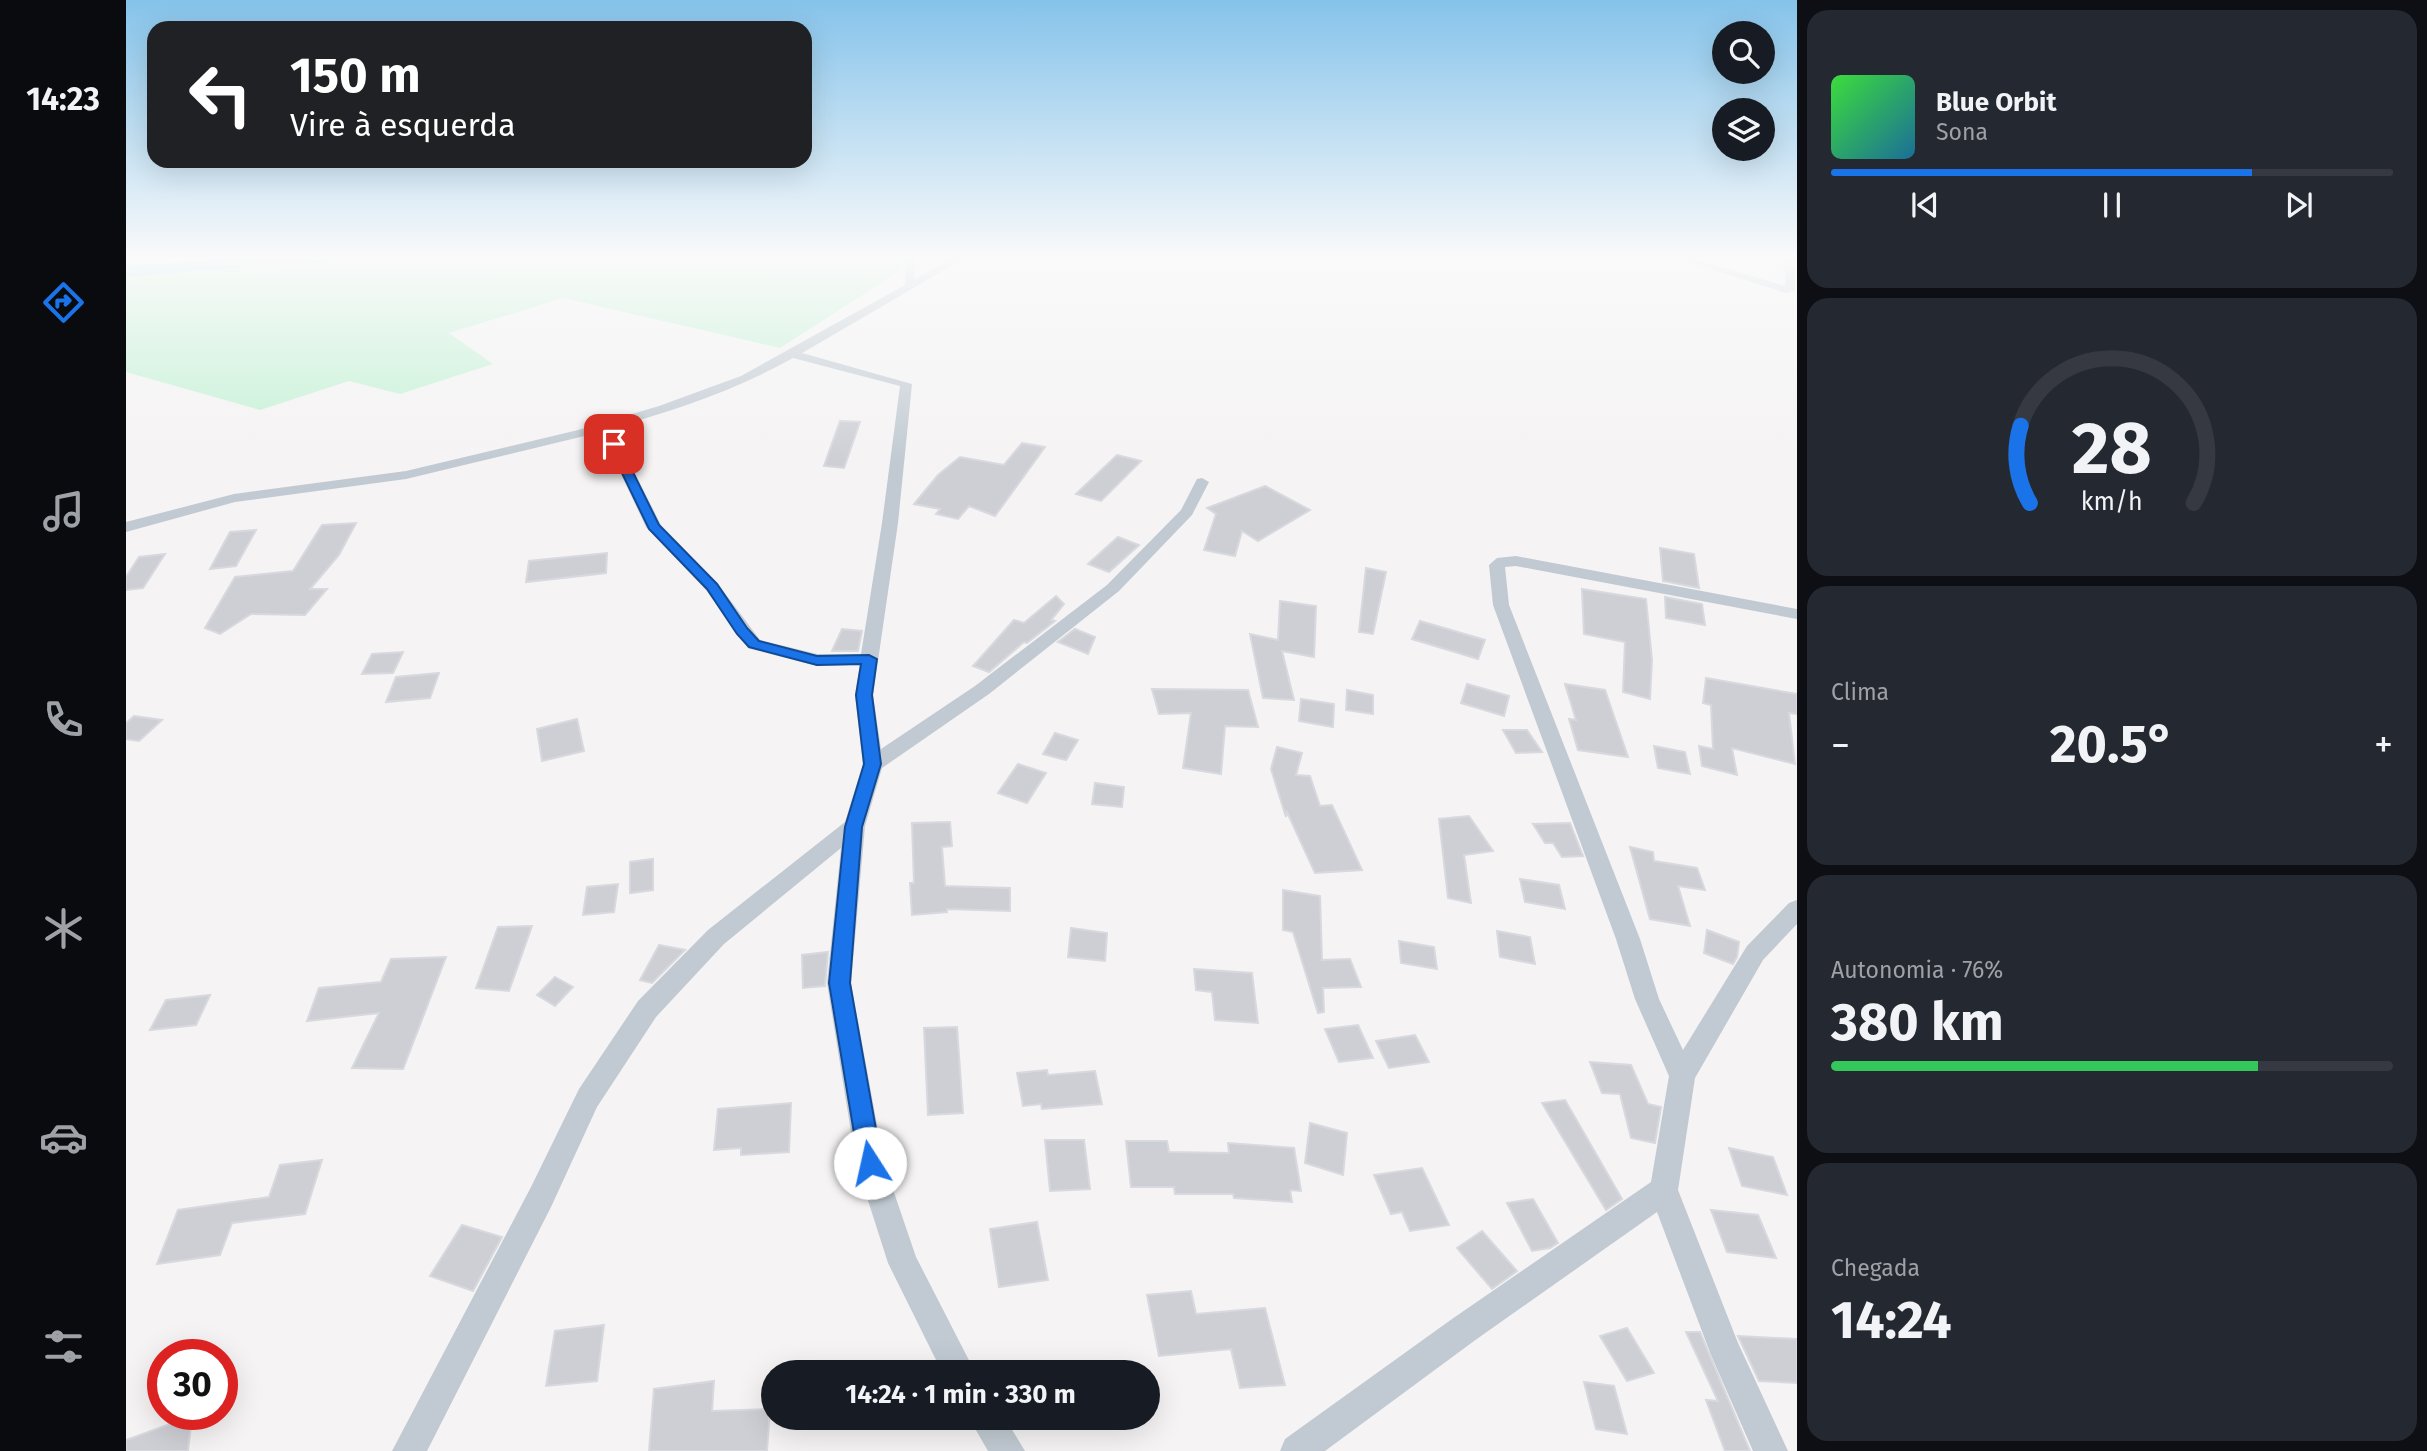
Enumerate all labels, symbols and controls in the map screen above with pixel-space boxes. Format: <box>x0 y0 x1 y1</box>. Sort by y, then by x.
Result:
map controls <box>1712 21 1775 161</box>
button: search <box>1712 21 1775 84</box>
text: 150 m <box>290 46 421 105</box>
icon: left <box>175 49 266 140</box>
text: 14:23 <box>26 80 100 118</box>
text: Blue Orbit <box>1936 87 2056 118</box>
button: layers <box>1712 98 1775 161</box>
text: Vire à esquerda <box>290 106 516 144</box>
text: Sona <box>1936 118 1988 146</box>
icon: previous <box>1906 186 1944 224</box>
icon: pause <box>2093 186 2131 224</box>
icon: next <box>2280 186 2318 224</box>
icon: directions <box>39 278 88 327</box>
text: 28 <box>2072 406 2152 493</box>
pin <box>584 414 644 474</box>
icon: arrive <box>595 425 633 463</box>
icon: music <box>39 487 88 536</box>
text: km/h <box>2081 487 2143 517</box>
text: Clima <box>1831 678 1889 706</box>
icon: phone <box>39 695 88 744</box>
text: 20.5° <box>2050 713 2174 776</box>
text: − <box>1831 722 1850 768</box>
text: + <box>2374 722 2393 768</box>
icon: climate <box>39 904 88 953</box>
text: Autonomia · 76% <box>1831 956 2003 984</box>
text: 380 km <box>1831 991 2004 1054</box>
icon: car <box>39 1113 88 1162</box>
position arrow <box>833 1126 907 1200</box>
text: Chegada <box>1831 1254 1920 1282</box>
text: 14:24 <box>1831 1289 1952 1352</box>
icon: filters <box>39 1322 88 1371</box>
speed limit sign: 30 <box>147 1339 238 1430</box>
text: 14:24 · 1 min · 330 m <box>845 1379 1076 1410</box>

